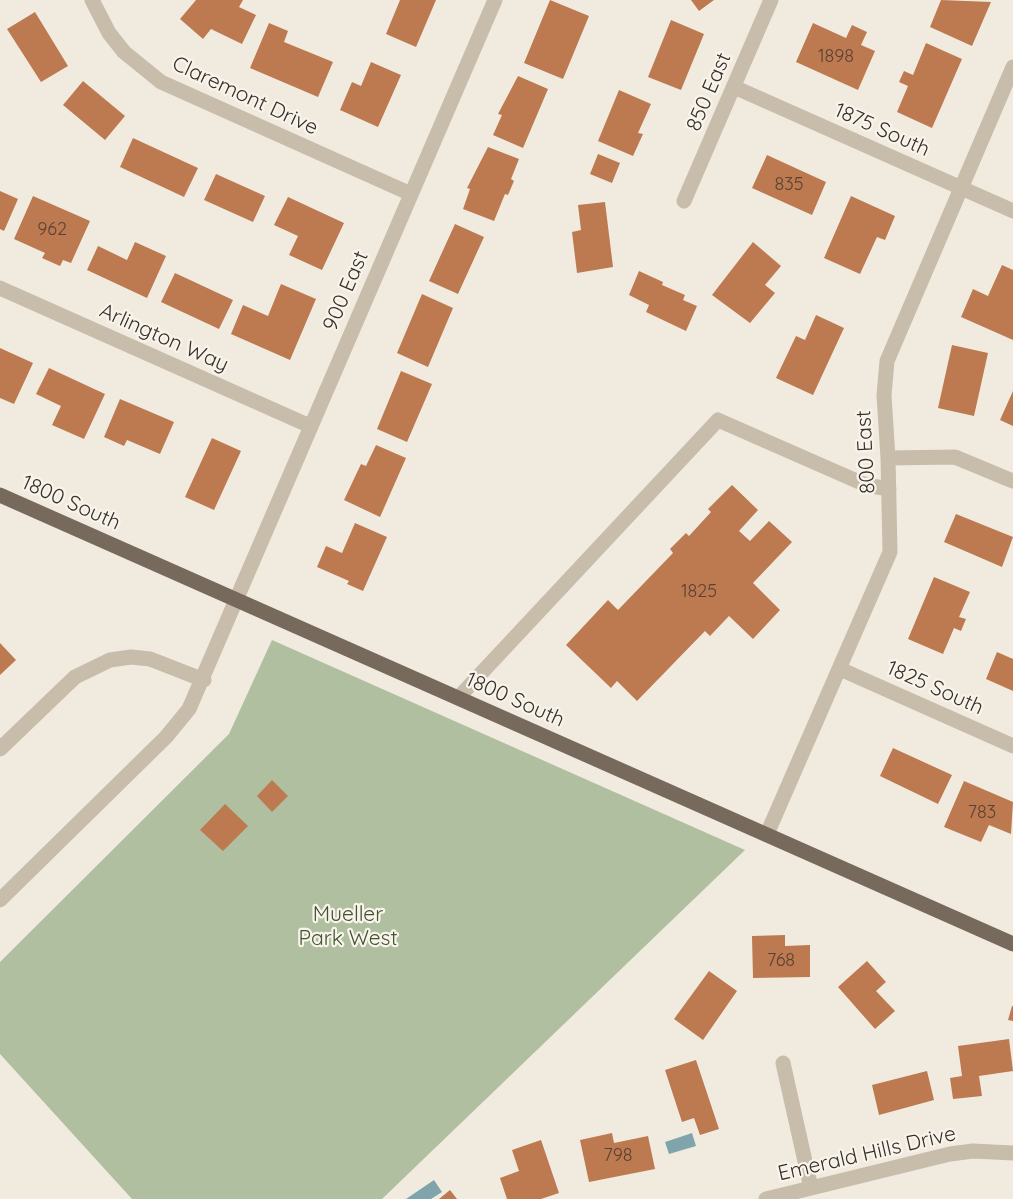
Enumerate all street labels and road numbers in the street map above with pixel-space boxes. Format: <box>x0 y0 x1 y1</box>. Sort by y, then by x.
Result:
street label: 850 East <box>681 49 737 135</box>
street label: Claremont Drive <box>168 51 322 141</box>
street label: 1875 South <box>830 98 934 162</box>
street label: 900 East <box>318 247 374 335</box>
street label: Arlington Way <box>96 298 232 378</box>
street label: 800 East <box>851 410 881 494</box>
street label: 1800 South <box>18 470 124 536</box>
street label: 1825 South <box>883 655 987 721</box>
street label: 1800 South <box>462 667 568 733</box>
street label: Emerald Hills Drive <box>776 1121 958 1187</box>

